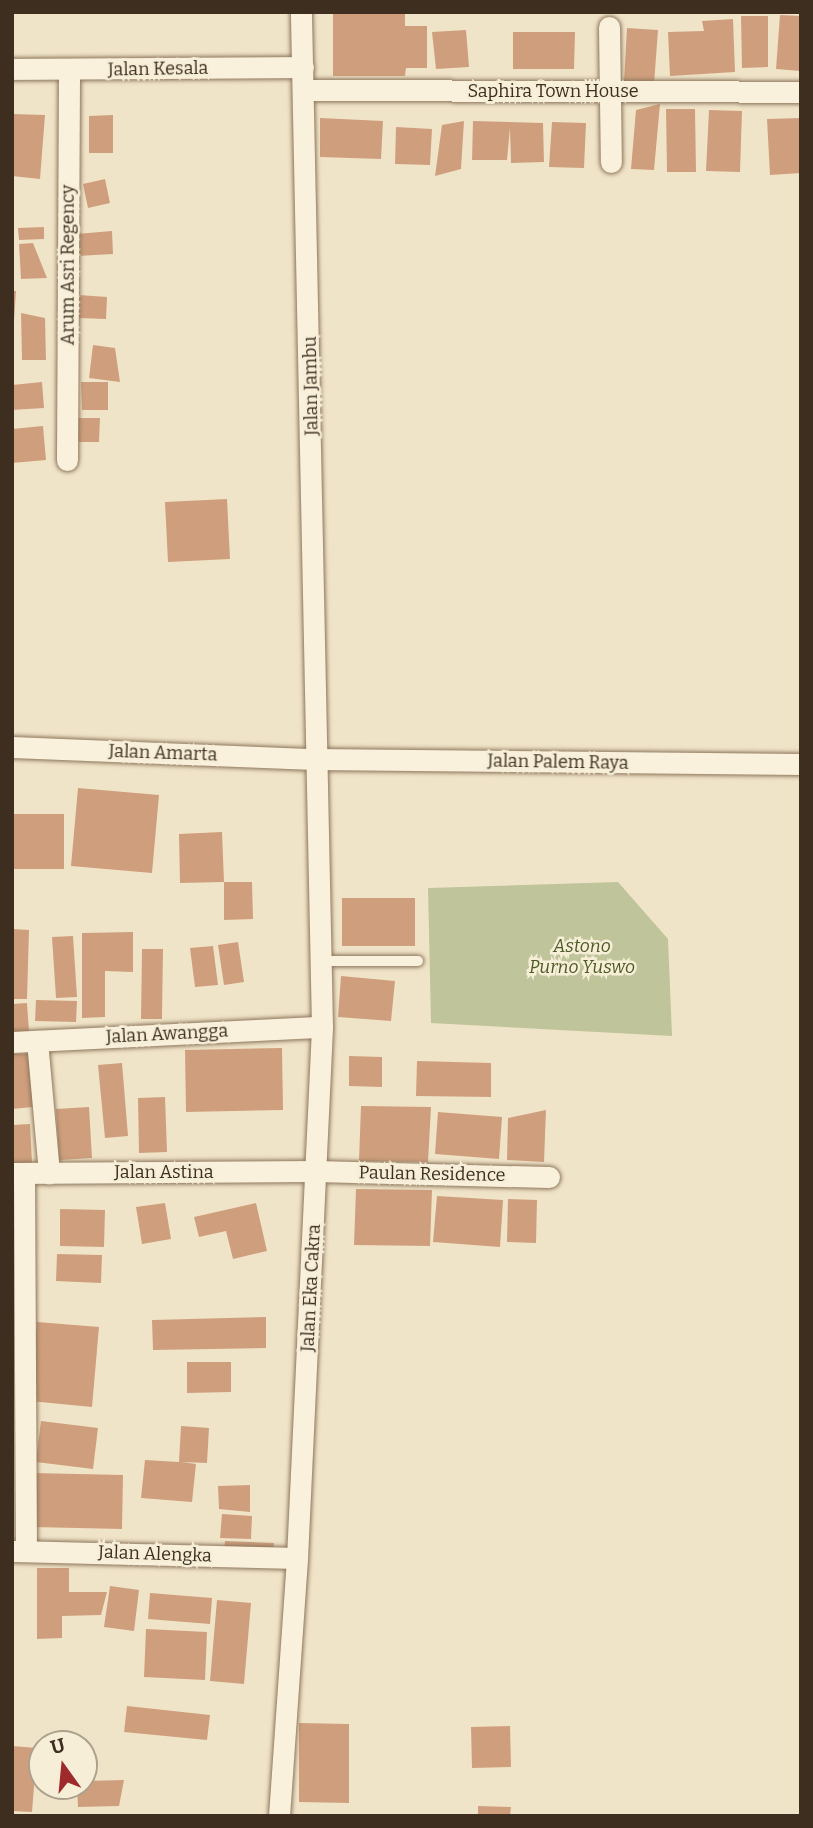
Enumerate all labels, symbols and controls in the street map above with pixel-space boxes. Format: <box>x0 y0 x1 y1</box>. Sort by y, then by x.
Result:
street label: Jalan Kesala <box>108 57 208 81</box>
street label: Saphira Town House <box>467 80 639 102</box>
street label: Arum Asri Regency <box>57 185 79 345</box>
street label: Jalan Jambu <box>299 336 323 436</box>
street label: Jalan Amarta <box>108 740 218 766</box>
street label: Jalan Palem Raya <box>487 750 629 774</box>
park label: Astono Purno Yuswo <box>529 936 635 978</box>
street label: Jalan Awangga <box>105 1020 229 1048</box>
street label: Jalan Astina <box>114 1161 214 1183</box>
street label: Paulan Residence <box>358 1162 506 1186</box>
street label: Jalan Eka Cakra <box>297 1224 325 1352</box>
street label: Jalan Alengka <box>98 1541 212 1567</box>
north arrow <box>28 1730 98 1800</box>
text: U <box>48 1733 68 1759</box>

